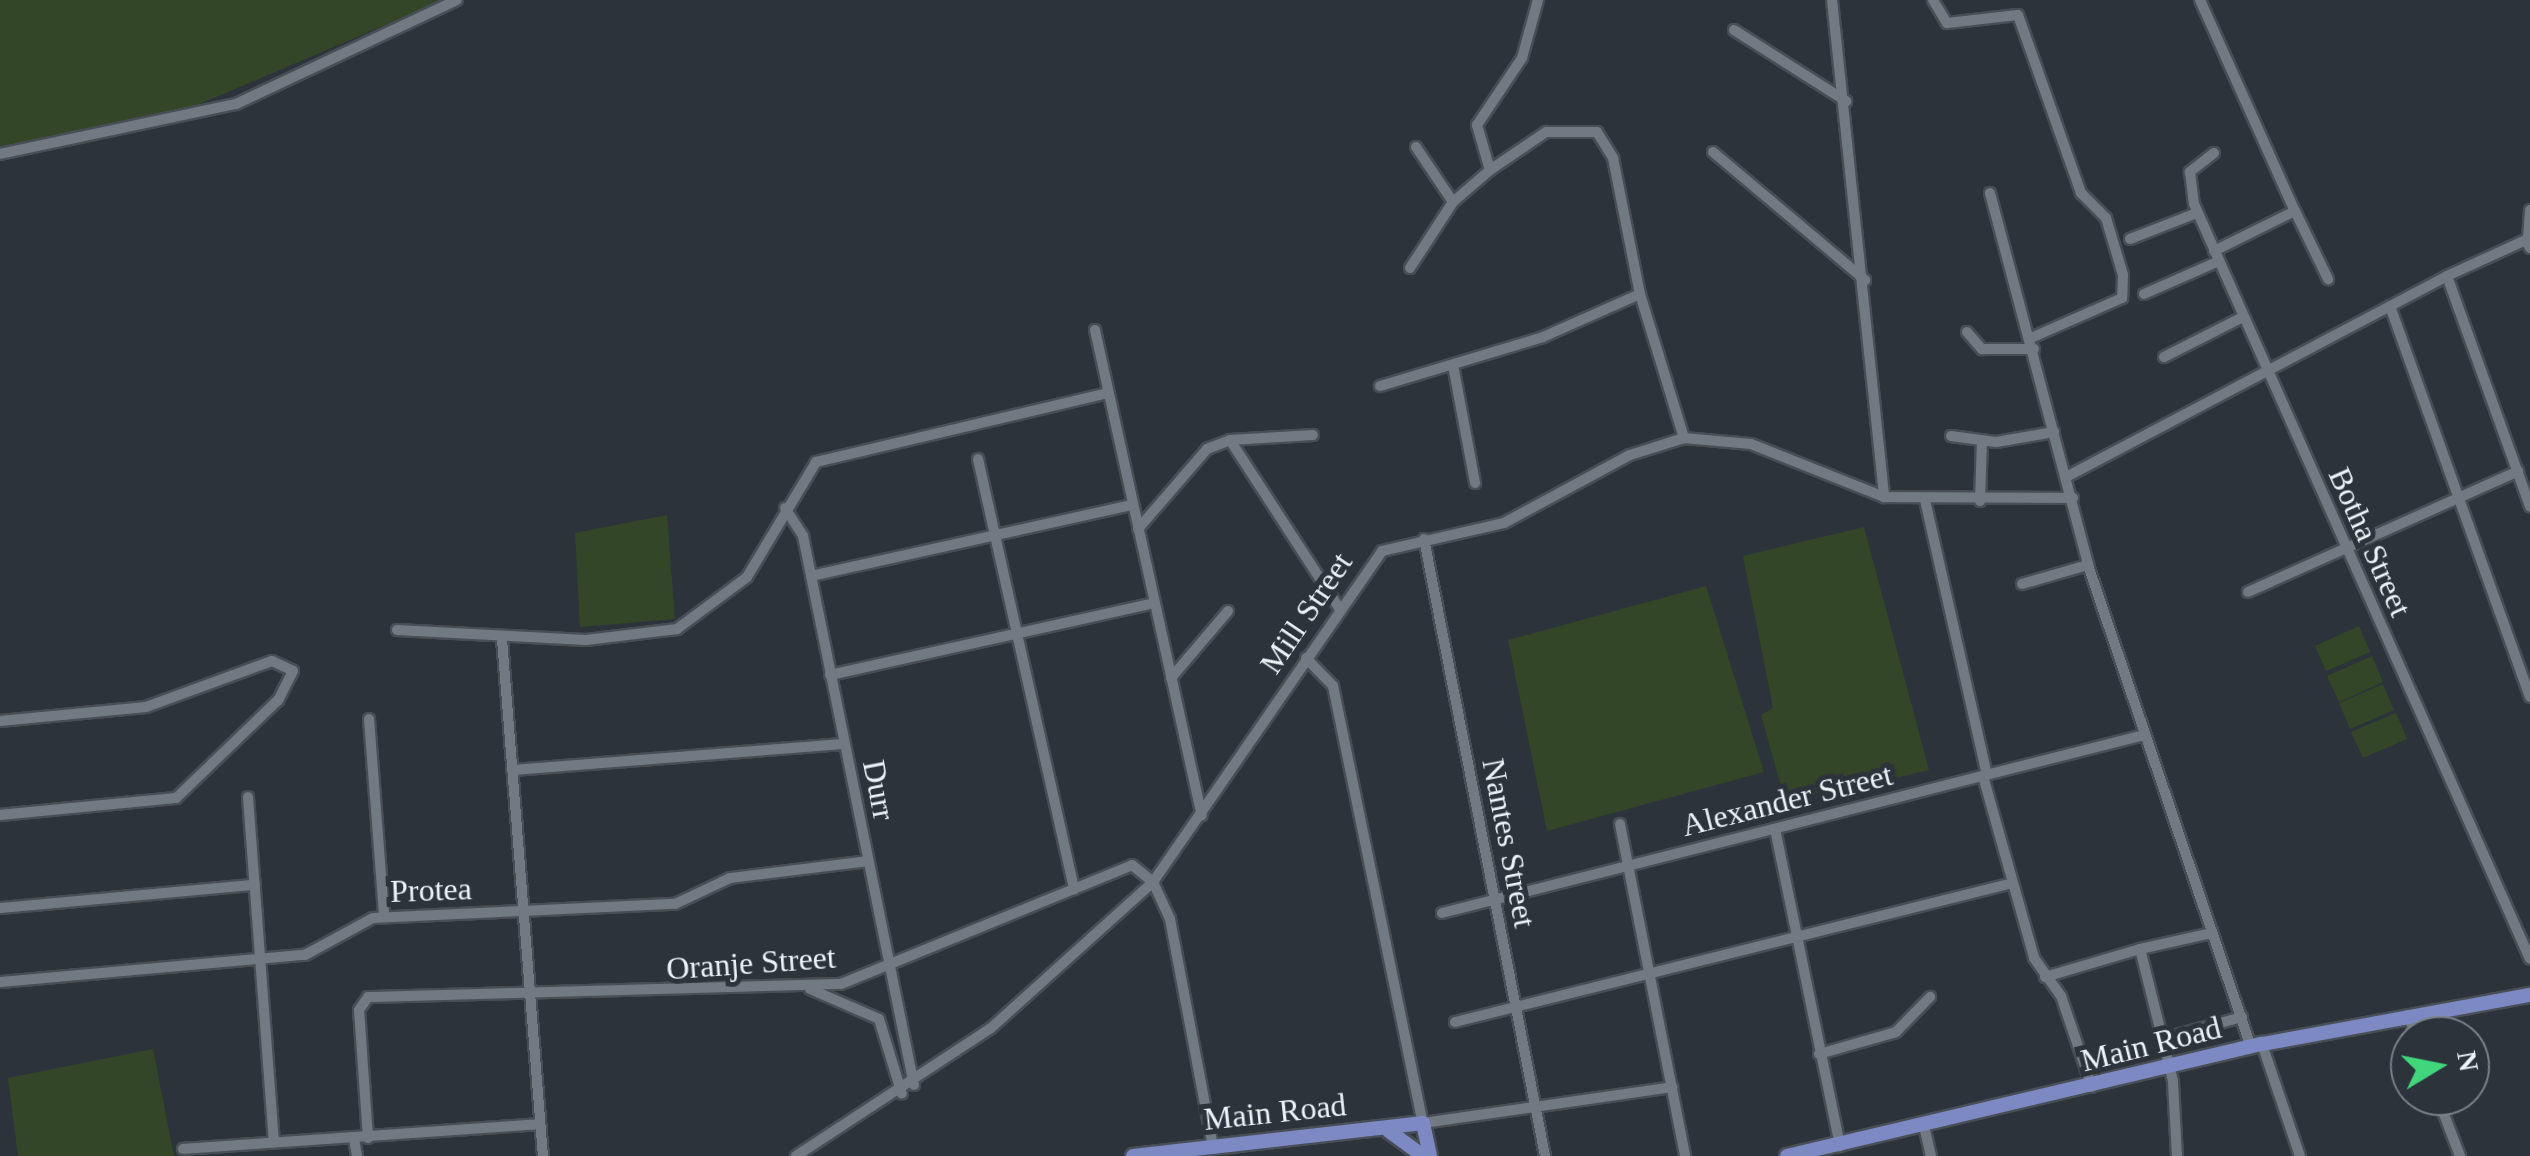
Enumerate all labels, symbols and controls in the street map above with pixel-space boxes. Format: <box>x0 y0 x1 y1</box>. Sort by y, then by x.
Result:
street label: Botha Street <box>2320 462 2420 622</box>
street label: Mill Street <box>1252 545 1360 681</box>
street label: Nantes Street <box>1474 755 1544 931</box>
street label: Alexander Street <box>1678 755 1896 845</box>
street label: Durr <box>854 757 904 823</box>
street label: Protea <box>389 869 473 911</box>
street label: Oranje Street <box>665 938 837 988</box>
street label: Main Road <box>2077 1008 2225 1080</box>
north arrow <box>2390 1016 2490 1116</box>
text: N <box>2451 1048 2485 1074</box>
street label: Main Road <box>1202 1085 1348 1139</box>

